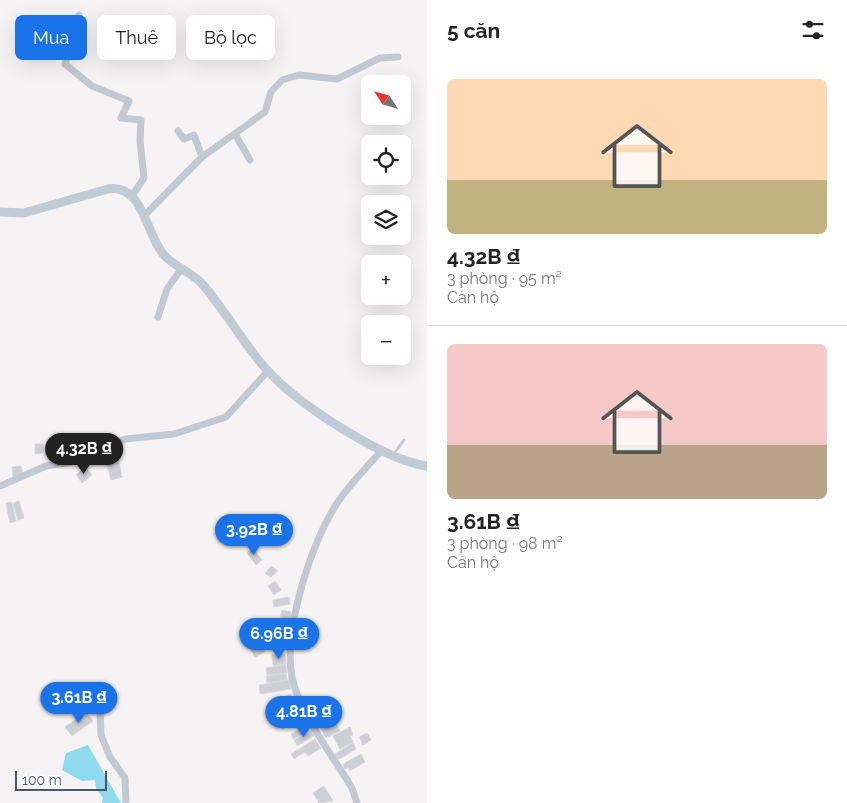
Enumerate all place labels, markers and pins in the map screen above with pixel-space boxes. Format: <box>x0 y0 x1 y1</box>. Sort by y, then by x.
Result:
pin: 4.32B ₫ <box>38 432 130 475</box>
pin: 3.92B ₫ <box>208 514 300 556</box>
pin: 6.96B ₫ <box>233 618 325 660</box>
pin: 3.61B ₫ <box>33 682 125 724</box>
pin: 4.81B ₫ <box>258 696 350 738</box>

